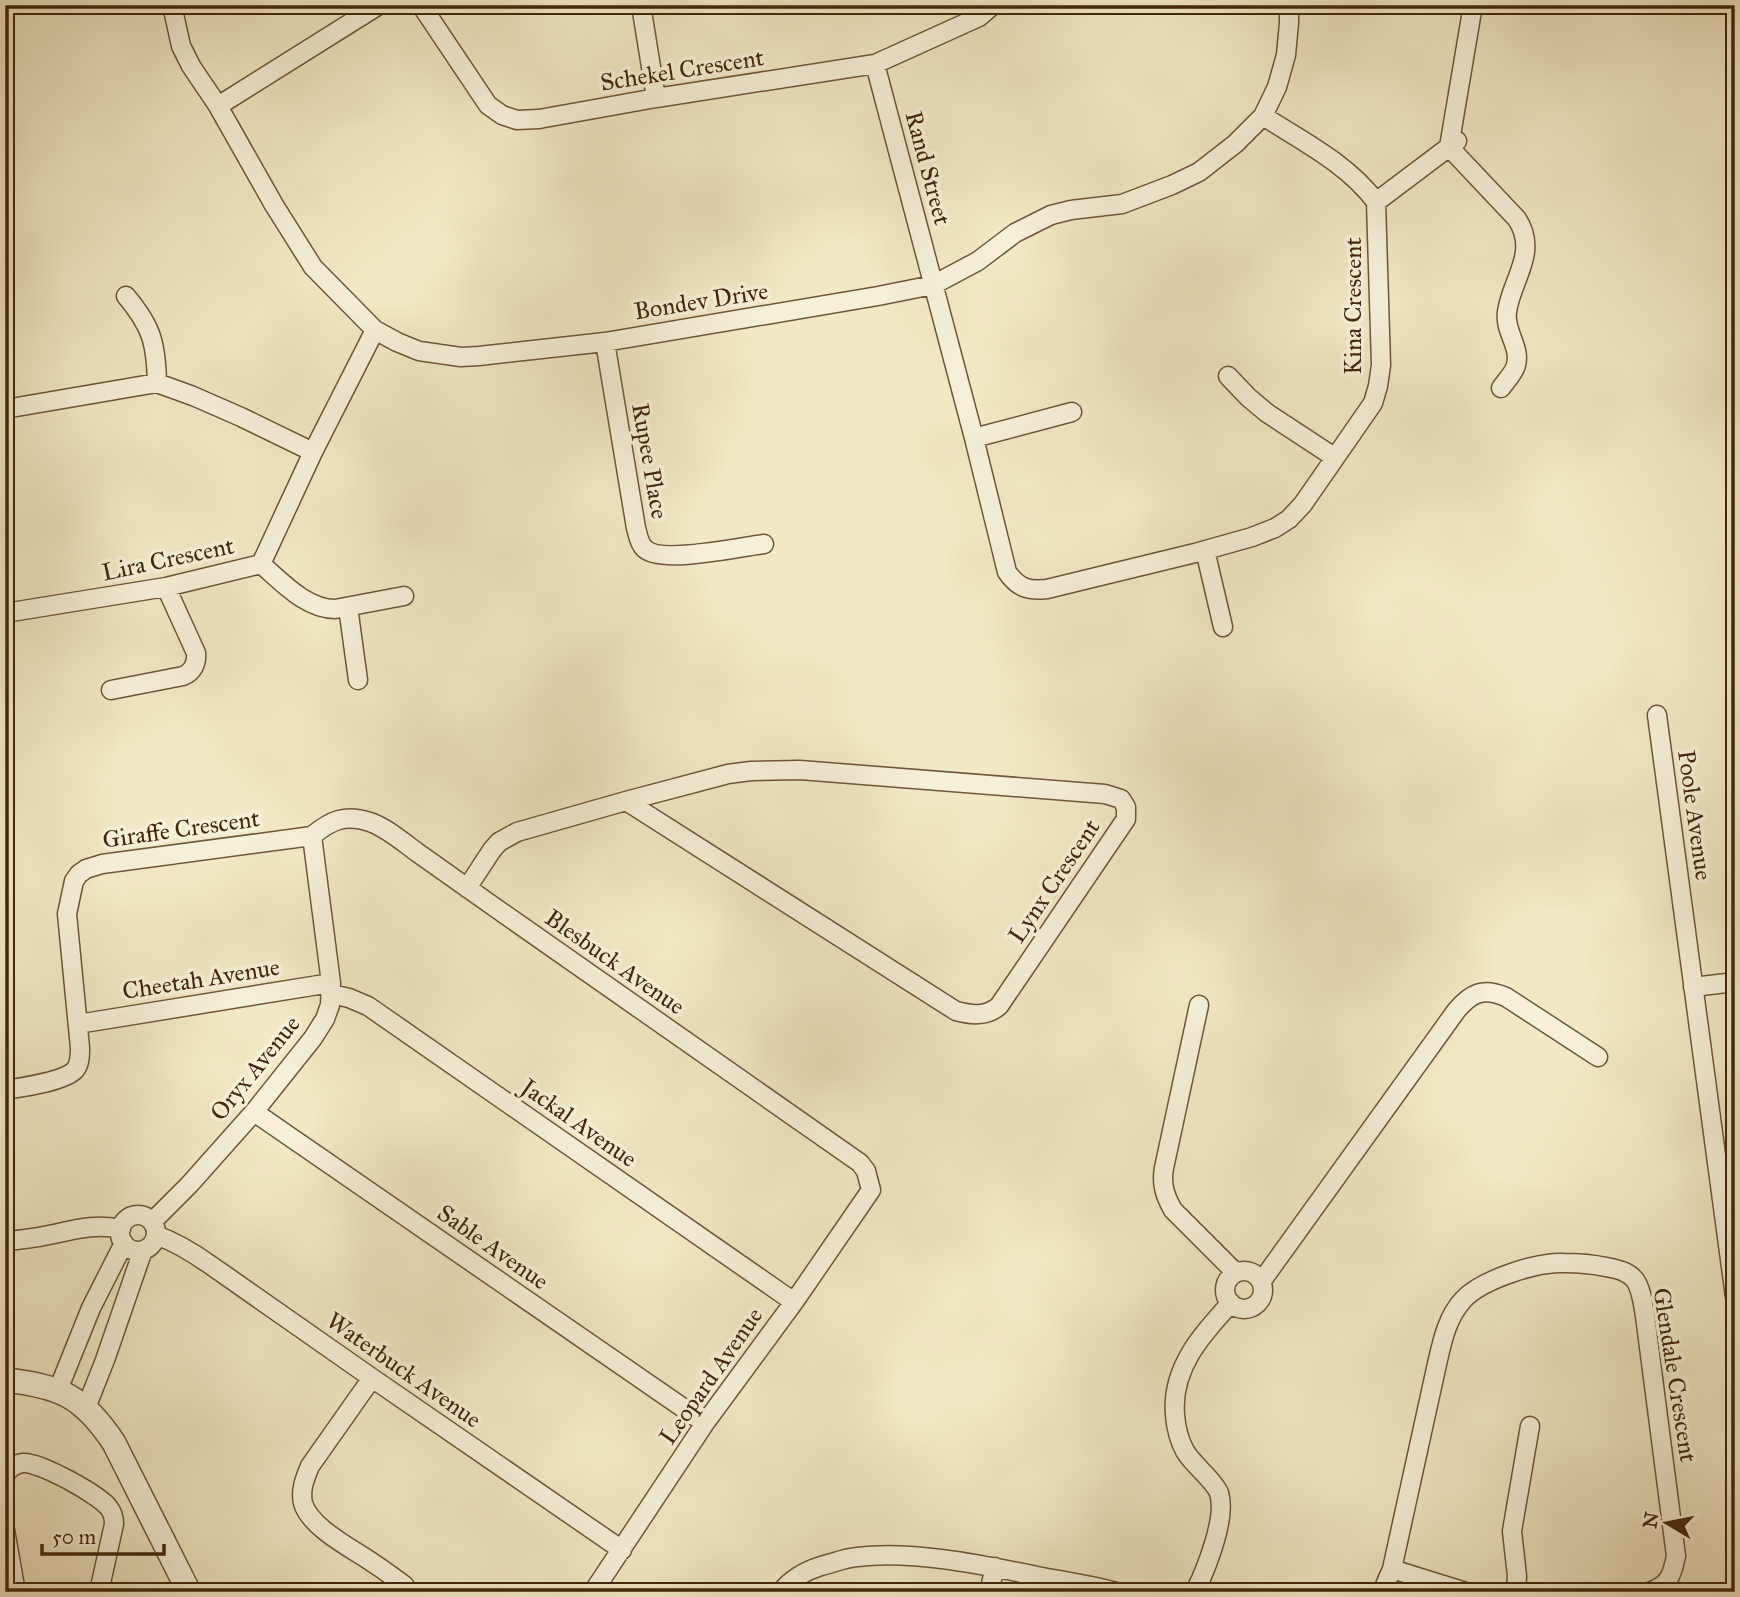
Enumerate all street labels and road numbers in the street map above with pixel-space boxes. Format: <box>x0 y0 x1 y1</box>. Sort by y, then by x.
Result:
street label: Schekel Crescent <box>598 42 766 98</box>
street label: Rand Street <box>898 108 958 229</box>
street label: Kina Crescent <box>1338 237 1368 375</box>
street label: Bondev Drive <box>632 276 770 326</box>
street label: Rupee Place <box>625 401 675 521</box>
street label: Lira Crescent <box>99 530 237 588</box>
street label: Poole Avenue <box>1671 748 1719 882</box>
street label: Giraffe Crescent <box>101 803 262 855</box>
street label: Lynx Crescent <box>1002 813 1107 949</box>
street label: Blesbuck Avenue <box>539 903 691 1021</box>
street label: Cheetah Avenue <box>120 952 282 1006</box>
street label: Oryx Avenue <box>204 1009 306 1127</box>
street label: Jackal Avenue <box>513 1070 643 1174</box>
street label: Sable Avenue <box>432 1198 554 1296</box>
street label: Glendale Crescent <box>1646 1286 1704 1465</box>
street label: Leopard Avenue <box>653 1302 769 1450</box>
street label: Waterbuck Avenue <box>321 1305 487 1435</box>

